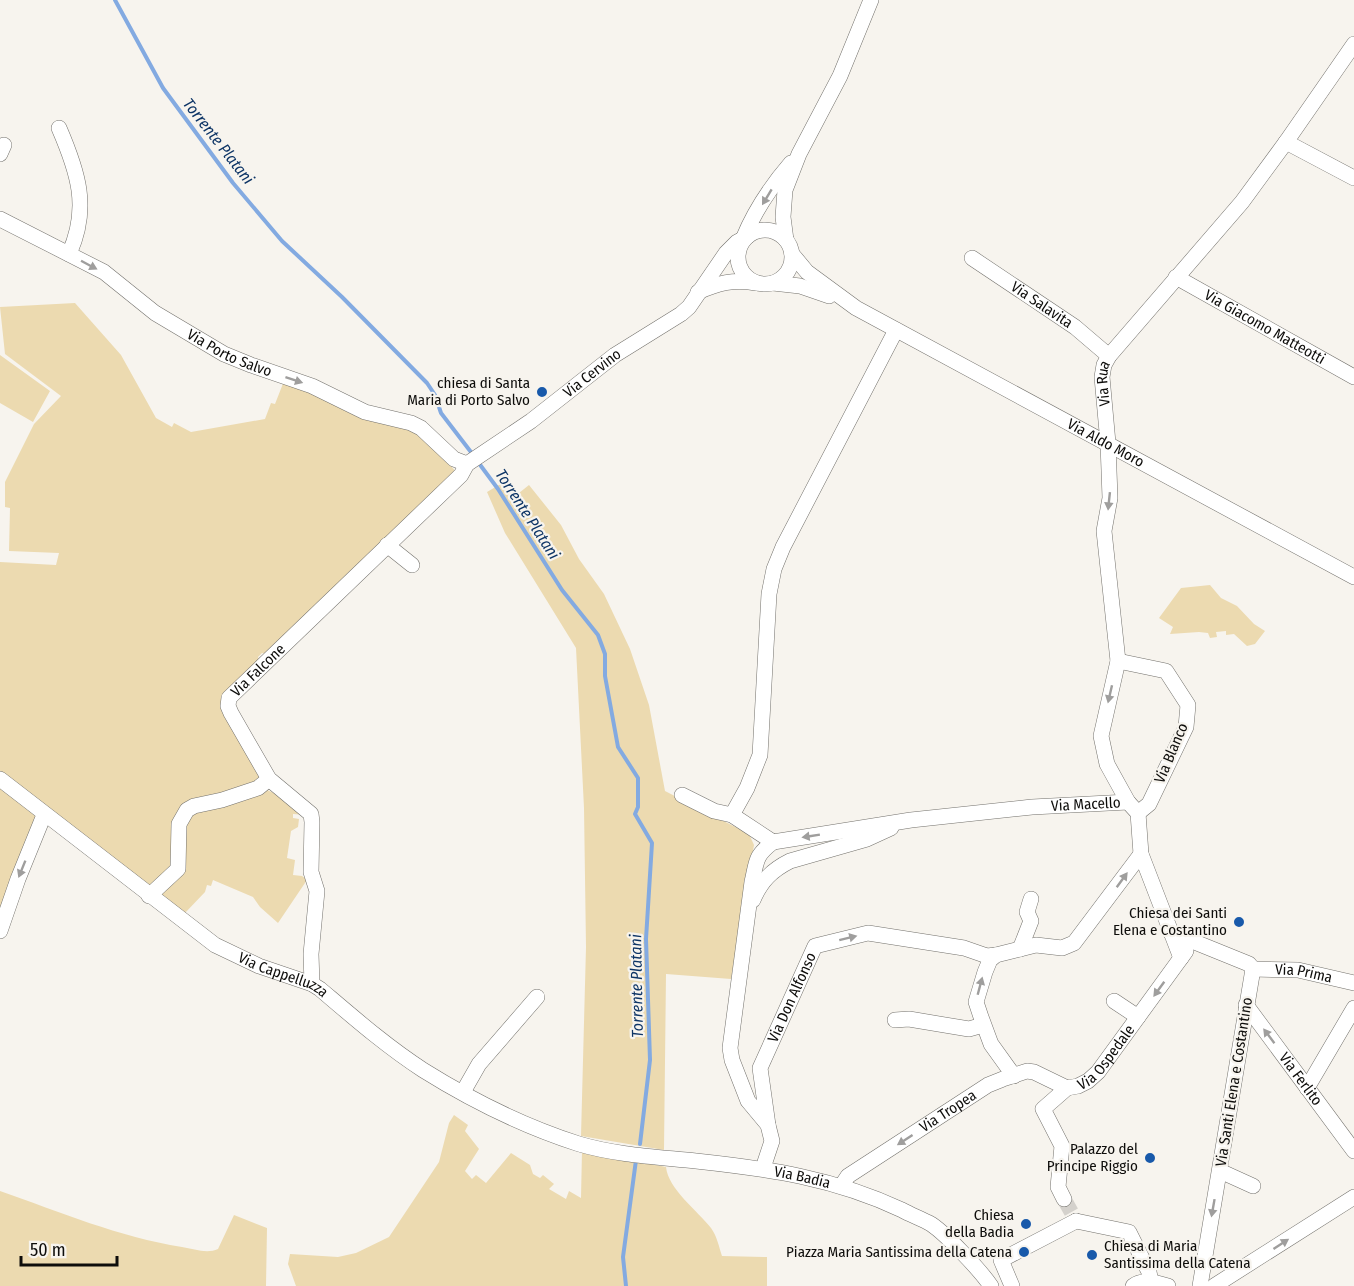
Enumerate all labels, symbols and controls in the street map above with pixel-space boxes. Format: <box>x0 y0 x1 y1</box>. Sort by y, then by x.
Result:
water label: Torrente Platani <box>179 95 258 188</box>
one-way arrow <box>761 189 772 205</box>
one-way arrow <box>81 260 98 270</box>
street label: Via Salavita <box>1007 278 1076 332</box>
street label: Via Giacomo Matteotti <box>1201 286 1328 368</box>
street label: Via Porto Salvo <box>184 325 274 381</box>
street label: Via Cervino <box>560 345 624 401</box>
street label: Via Rua <box>1093 357 1114 407</box>
place label: chiesa di Santa Maria di Porto Salvo <box>407 374 530 409</box>
one-way arrow <box>285 376 303 386</box>
marker: chiesa di Santa Maria di Porto Salvo <box>535 385 549 399</box>
street label: Via Aldo Moro <box>1064 415 1147 471</box>
water label: Torrente Platani <box>491 466 564 563</box>
one-way arrow <box>1104 492 1113 511</box>
street label: Via Falcone <box>227 640 289 700</box>
one-way arrow <box>1105 685 1115 703</box>
street label: Via Blanco <box>1150 720 1192 786</box>
street label: Via Macello <box>1051 793 1121 815</box>
one-way arrow <box>802 832 821 841</box>
one-way arrow <box>17 860 26 878</box>
one-way arrow <box>1116 872 1128 888</box>
place label: Chiesa dei Santi Elena e Costantino <box>1113 904 1227 939</box>
marker: Chiesa dei Santi Elena e Costantino <box>1232 915 1246 929</box>
one-way arrow <box>839 932 857 942</box>
water label: Torrente Platani <box>626 934 647 1038</box>
street label: Via Cappelluzza <box>235 948 332 1001</box>
street label: Via Don Alfonso <box>764 949 820 1045</box>
street label: Via Prima <box>1275 960 1334 987</box>
one-way arrow <box>976 977 986 995</box>
one-way arrow <box>1153 980 1165 996</box>
street label: Via Santi Elena e Costantino <box>1212 996 1256 1168</box>
street label: Via Ospedale <box>1075 1021 1138 1094</box>
one-way arrow <box>1263 1029 1275 1045</box>
street label: Via Ferlito <box>1275 1049 1326 1109</box>
street label: Via Tropea <box>916 1086 980 1136</box>
one-way arrow <box>897 1135 913 1146</box>
place label: Palazzo del Principe Riggio <box>1047 1140 1138 1175</box>
marker: Palazzo del Principe Riggio <box>1143 1151 1157 1165</box>
street label: Via Badia <box>773 1162 832 1192</box>
one-way arrow <box>1208 1199 1217 1218</box>
place label: Chiesa della Badia <box>945 1206 1014 1241</box>
marker: Chiesa della Badia <box>1019 1217 1033 1231</box>
scale bar <box>21 1229 117 1267</box>
place label: Chiesa di Maria Santissima della Catena <box>1104 1237 1251 1272</box>
one-way arrow <box>1273 1238 1289 1249</box>
text: 50 m <box>30 1239 66 1261</box>
place label: Piazza Maria Santissima della Catena <box>786 1243 1012 1261</box>
marker: Piazza Maria Santissima della Catena <box>1017 1245 1031 1259</box>
marker: Chiesa di Maria Santissima della Catena <box>1085 1248 1099 1262</box>

